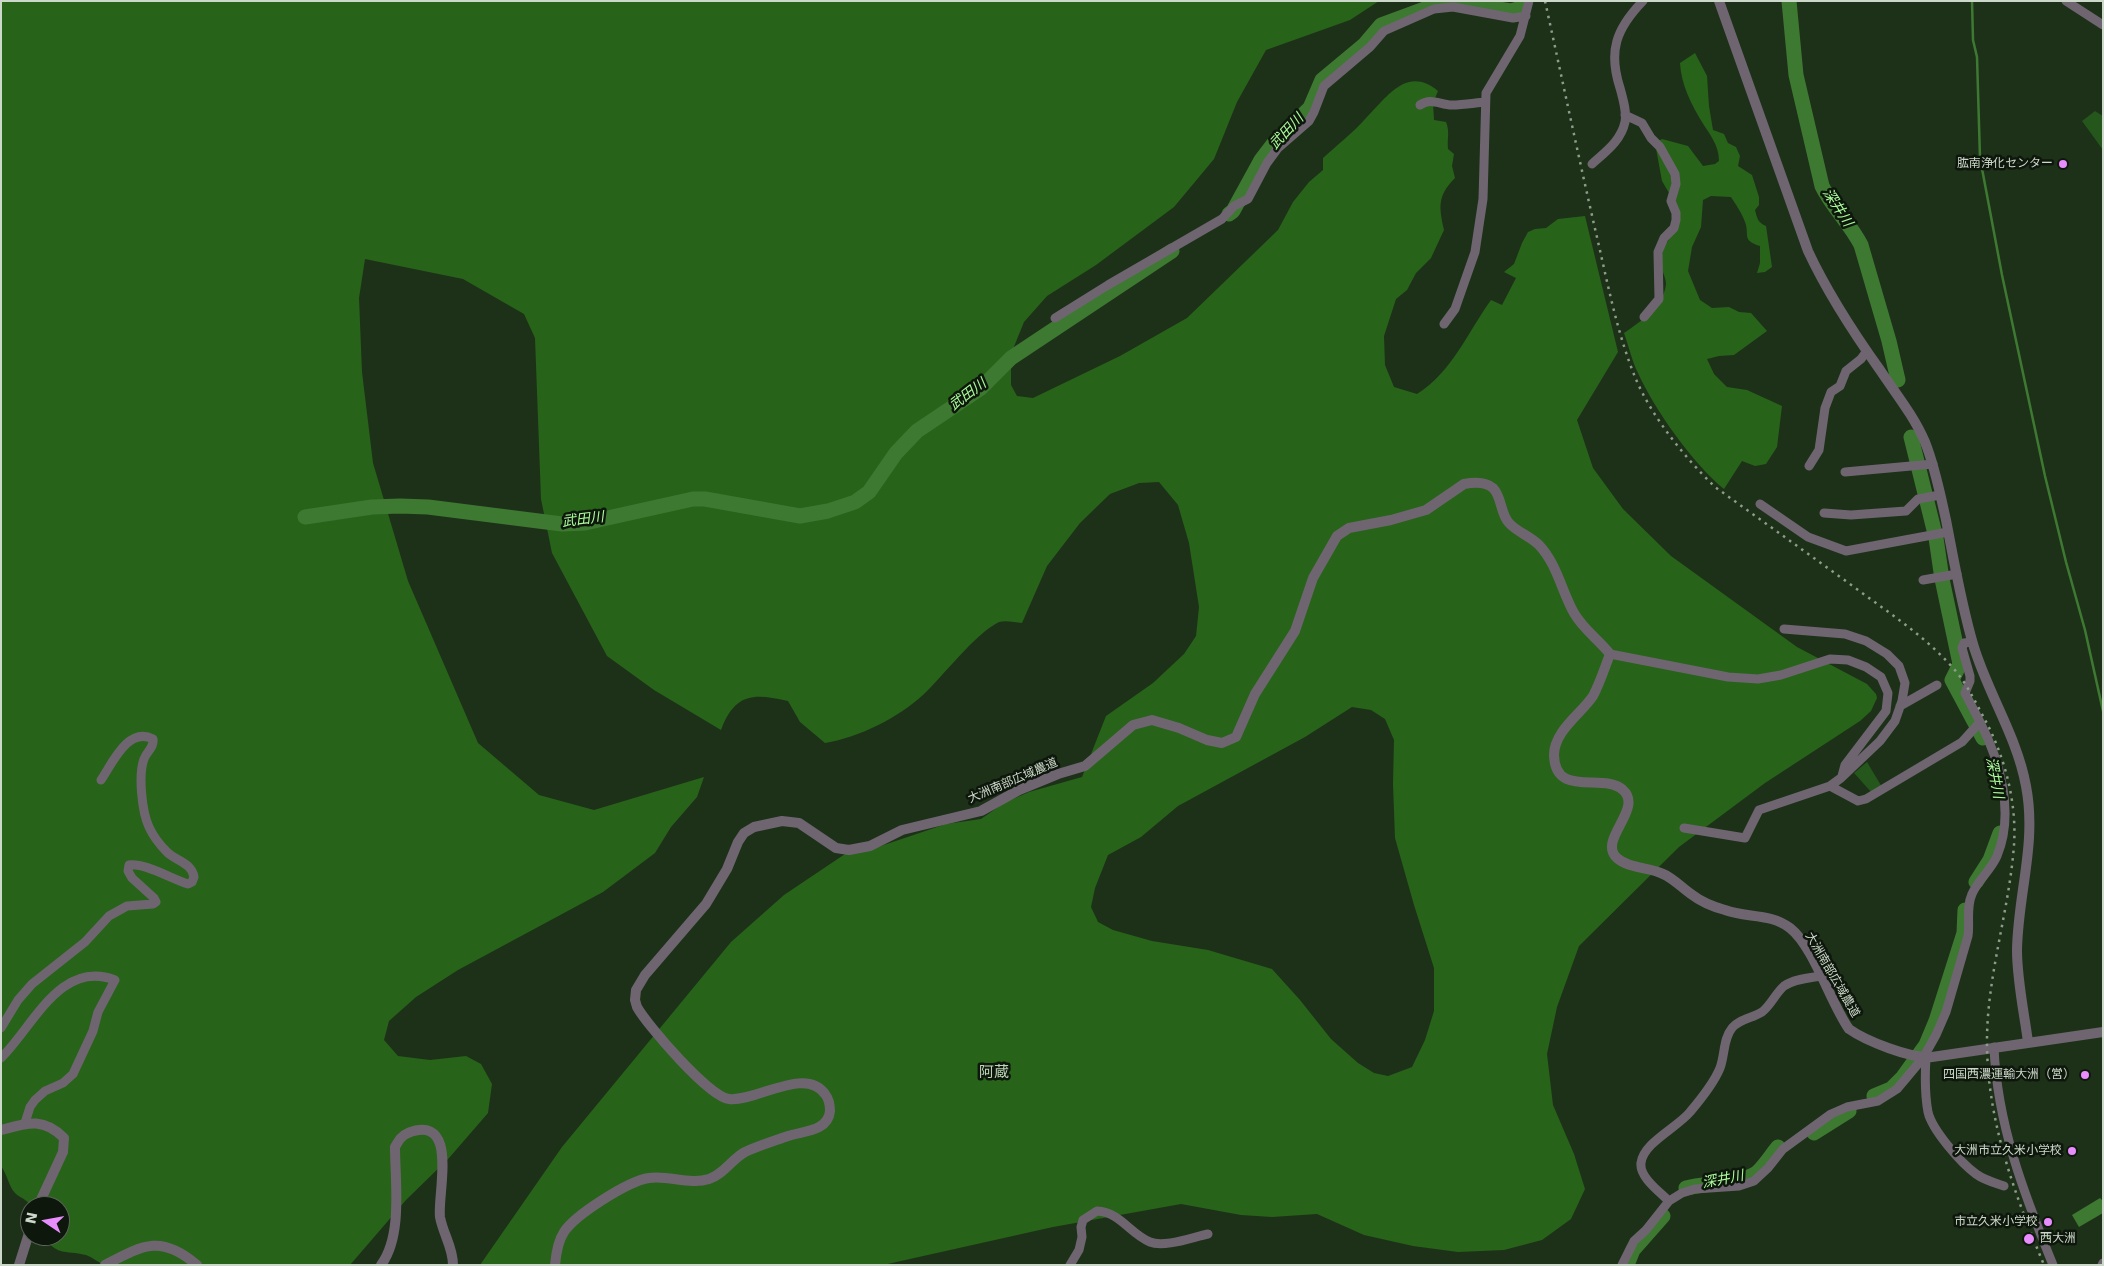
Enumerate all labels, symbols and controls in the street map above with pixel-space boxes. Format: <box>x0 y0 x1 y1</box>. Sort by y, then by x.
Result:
water label: 武田川 <box>1267 111 1307 153</box>
place label: 肱南浄化センター <box>1957 157 2053 171</box>
marker: 肱南浄化センター <box>2057 158 2069 170</box>
water label: 深井川 <box>1819 186 1855 230</box>
water label: 武田川 <box>946 376 990 414</box>
water label: 武田川 <box>561 509 605 531</box>
street label: 大洲南部広域農道 <box>966 756 1060 806</box>
water label: 深井川 <box>1982 756 2006 800</box>
street label: 大洲南部広域農道 <box>1802 930 1862 1020</box>
district label: 阿蔵 <box>979 1064 1009 1082</box>
place label: 四国西濃運輸大洲（営） <box>1943 1068 2075 1082</box>
marker: 四国西濃運輸大洲（営） <box>2079 1069 2091 1081</box>
place label: 大洲市立久米小学校 <box>1954 1144 2062 1158</box>
marker: 大洲市立久米小学校 <box>2066 1145 2078 1157</box>
water label: 深井川 <box>1701 1168 1745 1192</box>
north arrow <box>20 1196 70 1246</box>
text: N <box>22 1211 40 1225</box>
place label: 市立久米小学校 <box>1954 1215 2038 1229</box>
marker: 市立久米小学校 <box>2042 1216 2054 1228</box>
marker: 西大洲 <box>2022 1232 2036 1246</box>
place label: 西大洲 <box>2040 1232 2076 1246</box>

